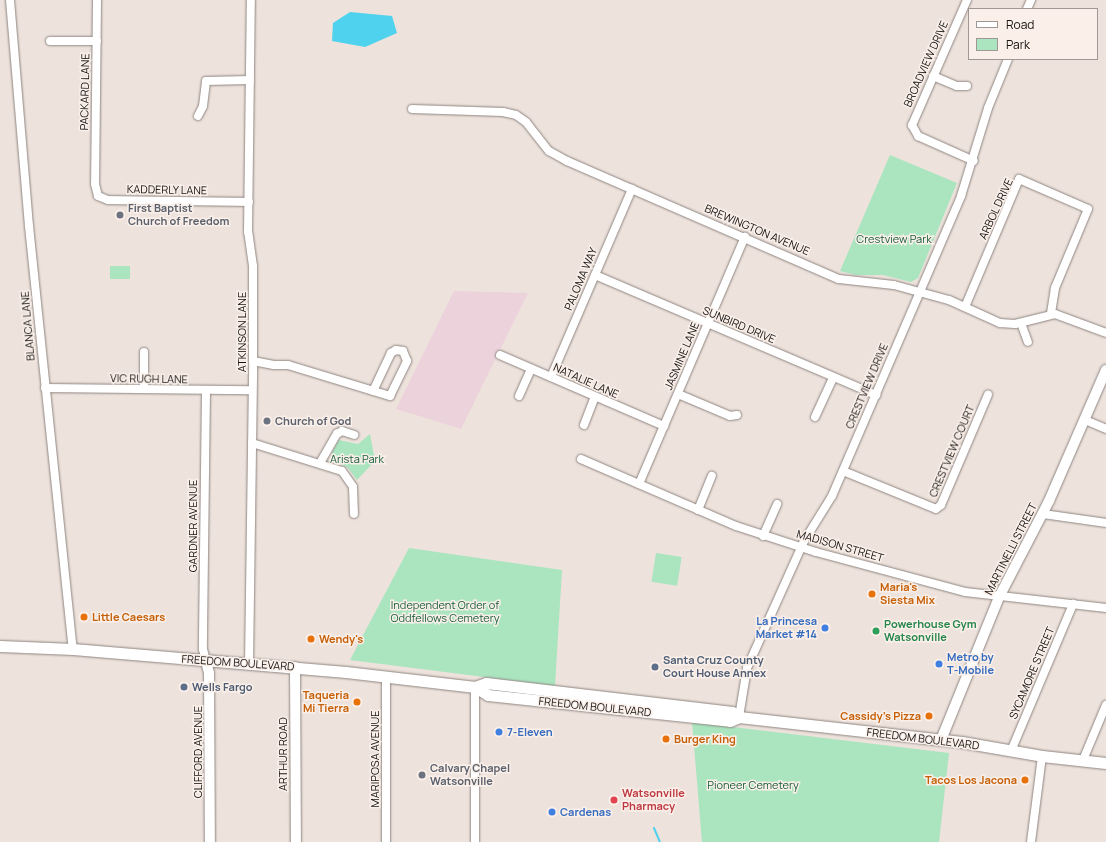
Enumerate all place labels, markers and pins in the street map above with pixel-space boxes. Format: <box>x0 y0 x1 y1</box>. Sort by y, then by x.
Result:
place label: First Baptist Church of Freedom <box>128 202 229 228</box>
marker: First Baptist Church of Freedom <box>115 210 125 220</box>
place label: Church of God <box>275 414 351 428</box>
marker: Church of God <box>262 416 272 426</box>
place label: Maria's Siesta Mix <box>880 581 935 607</box>
marker: Maria's Siesta Mix <box>867 589 877 599</box>
place label: Little Caesars <box>92 610 165 624</box>
marker: Little Caesars <box>79 612 89 622</box>
place label: La Princesa Market #14 <box>756 615 817 641</box>
place label: Powerhouse Gym Watsonville <box>884 618 977 644</box>
marker: La Princesa Market #14 <box>820 623 830 633</box>
marker: Powerhouse Gym Watsonville <box>871 626 881 636</box>
place label: Wendy's <box>319 632 363 646</box>
marker: Wendy's <box>306 634 316 644</box>
place label: Metro by T-Mobile <box>947 651 994 677</box>
place label: Santa Cruz County Court House Annex <box>663 654 766 680</box>
marker: Metro by T-Mobile <box>934 659 944 669</box>
marker: Santa Cruz County Court House Annex <box>650 662 660 672</box>
place label: Wells Fargo <box>192 680 253 694</box>
marker: Wells Fargo <box>179 682 189 692</box>
place label: Taqueria Mi Tierra <box>303 689 349 715</box>
marker: Taqueria Mi Tierra <box>352 697 362 707</box>
place label: Cassidy's Pizza <box>841 709 921 723</box>
marker: Cassidy's Pizza <box>924 711 934 721</box>
place label: 7-Eleven <box>507 725 553 739</box>
marker: 7-Eleven <box>494 727 504 737</box>
place label: Burger King <box>674 732 736 746</box>
marker: Burger King <box>661 734 671 744</box>
place label: Calvary Chapel Watsonville <box>430 762 510 788</box>
marker: Calvary Chapel Watsonville <box>417 770 427 780</box>
place label: Tacos Los Jacona <box>925 773 1017 787</box>
marker: Tacos Los Jacona <box>1020 775 1030 785</box>
place label: Watsonville Pharmacy <box>622 787 685 813</box>
marker: Watsonville Pharmacy <box>609 795 619 805</box>
place label: Cardenas <box>560 805 611 819</box>
marker: Cardenas <box>547 807 557 817</box>

